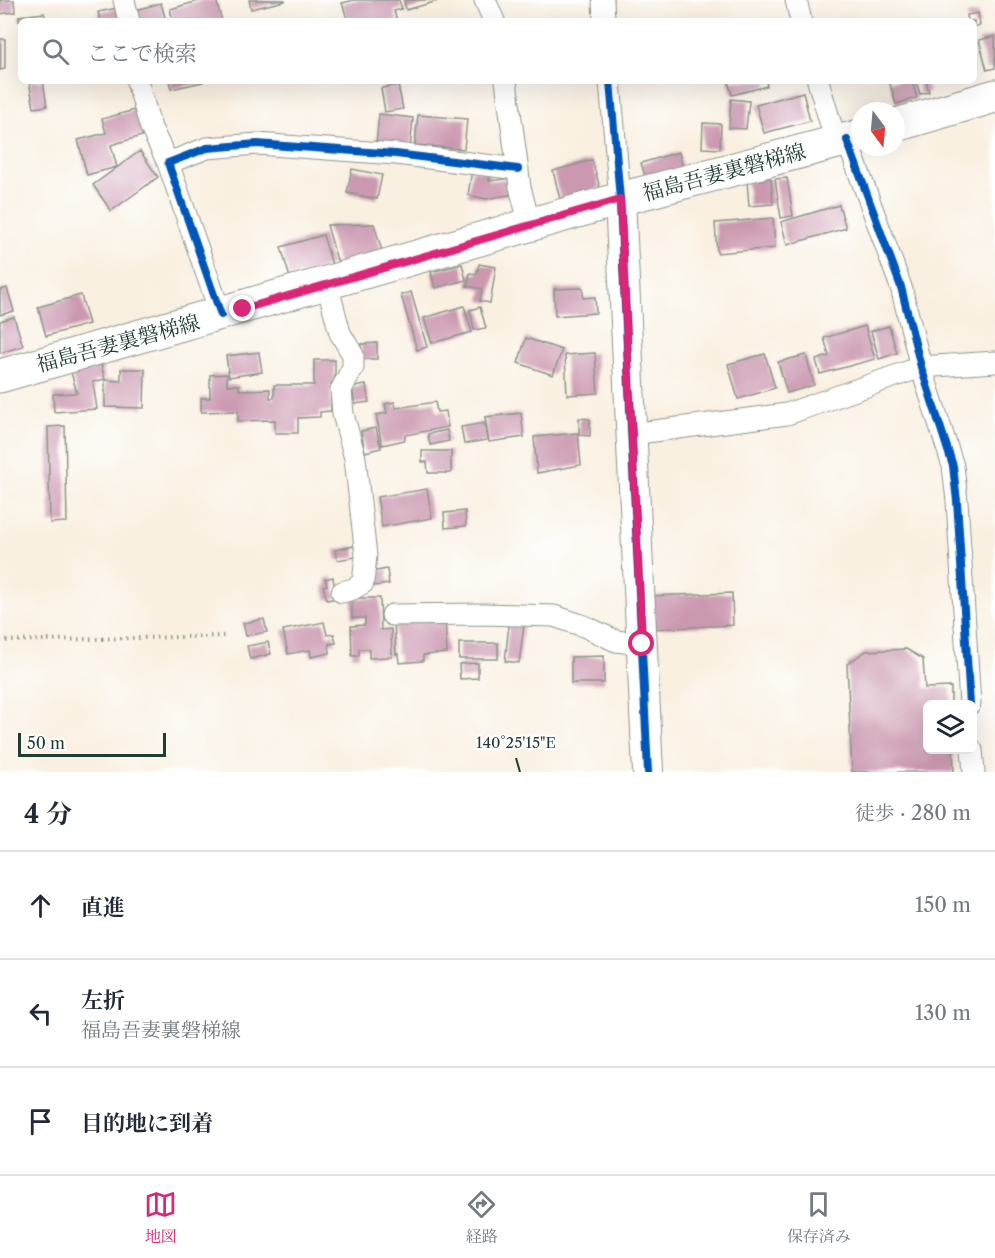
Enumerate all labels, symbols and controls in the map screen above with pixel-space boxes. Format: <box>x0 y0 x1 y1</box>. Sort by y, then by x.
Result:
search box <box>18 18 977 84</box>
icon: search <box>39 35 72 68</box>
text: ここで検索 <box>87 40 197 67</box>
north arrow <box>851 102 905 156</box>
street label: 福島吾妻裏磐梯線 <box>640 138 808 206</box>
route end <box>229 295 255 321</box>
street label: 福島吾妻裏磐梯線 <box>34 309 202 377</box>
route start <box>628 630 654 656</box>
map controls <box>923 700 977 754</box>
button: layers <box>923 700 977 754</box>
scale bar <box>18 730 166 758</box>
text: 50 m <box>27 733 65 753</box>
text: 140°25'15"E <box>476 733 556 752</box>
text: 4 分 <box>24 798 72 830</box>
text: 徒歩 · 280 m <box>855 801 971 825</box>
icon: ahead <box>24 889 57 922</box>
text: 150 m <box>915 893 971 917</box>
text: 直進 <box>81 894 125 921</box>
text: 左折 <box>81 987 125 1014</box>
icon: left <box>24 997 57 1030</box>
text: 130 m <box>915 1001 971 1025</box>
text: 福島吾妻裏磐梯線 <box>81 1018 241 1042</box>
icon: arrive <box>24 1105 57 1138</box>
text: 目的地に到着 <box>81 1110 213 1137</box>
tab: 地図 <box>144 1188 177 1247</box>
tab: 経路 <box>465 1188 498 1247</box>
tab: 保存済み <box>787 1188 851 1247</box>

